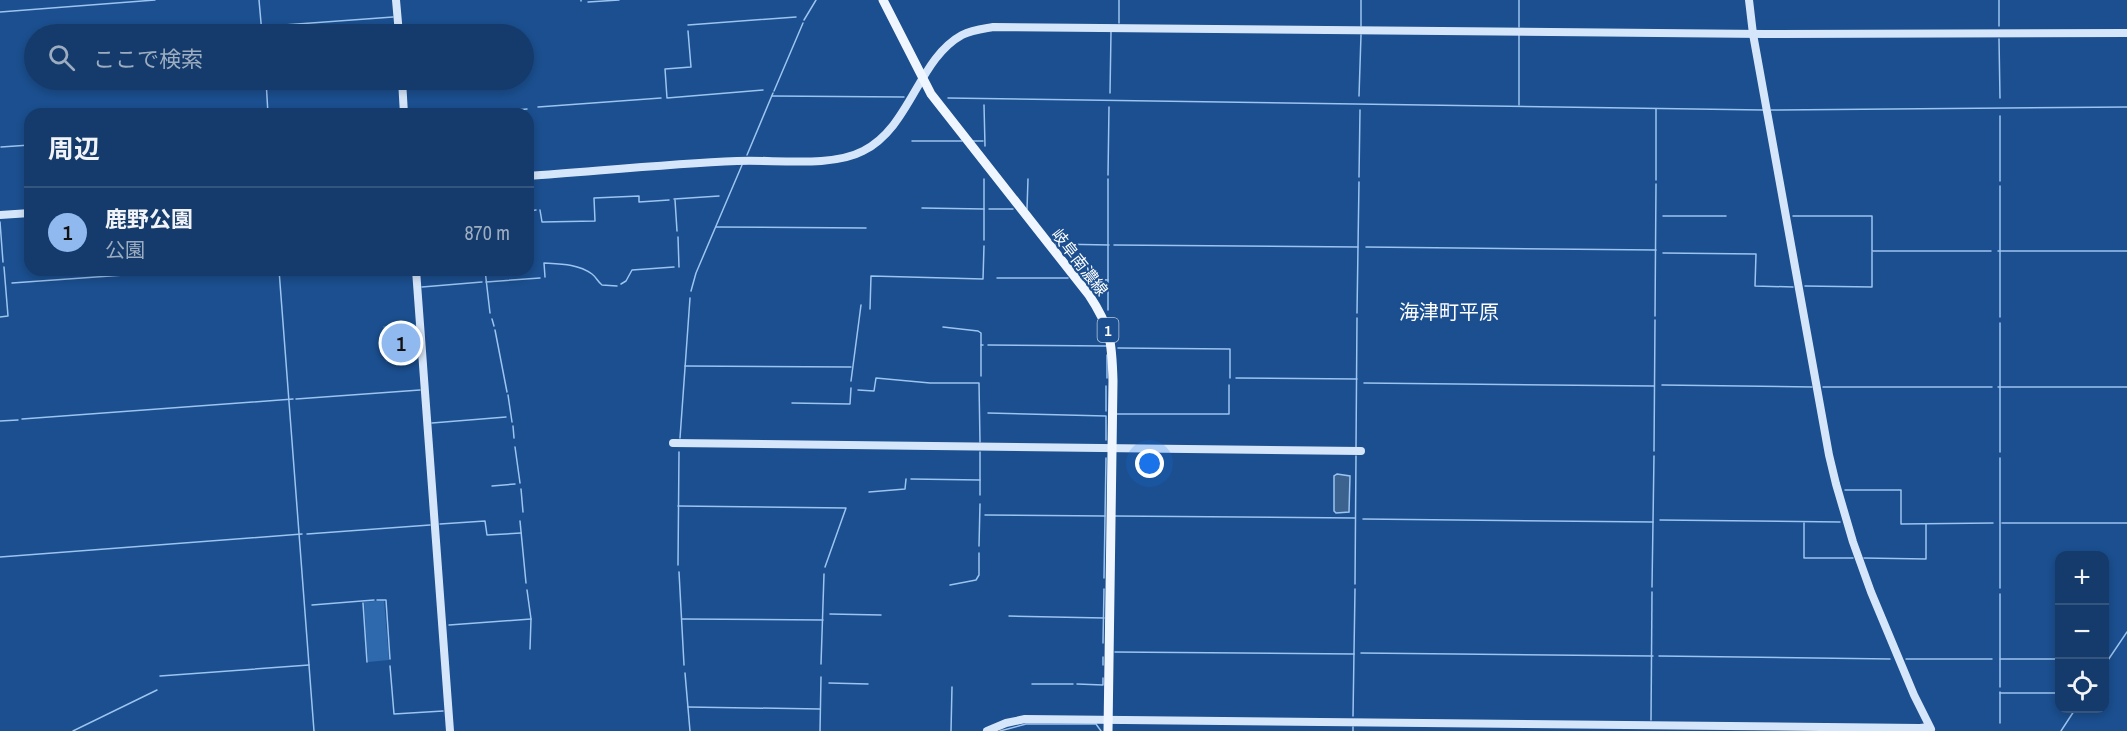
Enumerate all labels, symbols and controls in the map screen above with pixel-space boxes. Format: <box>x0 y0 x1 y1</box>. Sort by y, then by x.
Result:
search box <box>24 24 534 90</box>
icon: search <box>45 41 78 74</box>
text: ここで検索 <box>93 44 203 74</box>
text: 周辺 <box>48 131 100 166</box>
text: 鹿野公園 <box>105 204 193 234</box>
text: 1 <box>63 219 72 246</box>
text: 870 m <box>464 219 510 246</box>
street label: 岐阜南濃線 <box>1047 224 1113 300</box>
text: 公園 <box>105 236 145 263</box>
district label: 海津町平原 <box>1399 298 1499 325</box>
road number: 1 <box>1098 318 1118 342</box>
pin: 1 <box>382 320 420 366</box>
your location <box>1135 449 1164 478</box>
map controls <box>2055 551 2109 713</box>
button: + <box>2055 551 2109 605</box>
button: − <box>2055 605 2109 659</box>
button: locate <box>2055 659 2109 713</box>

